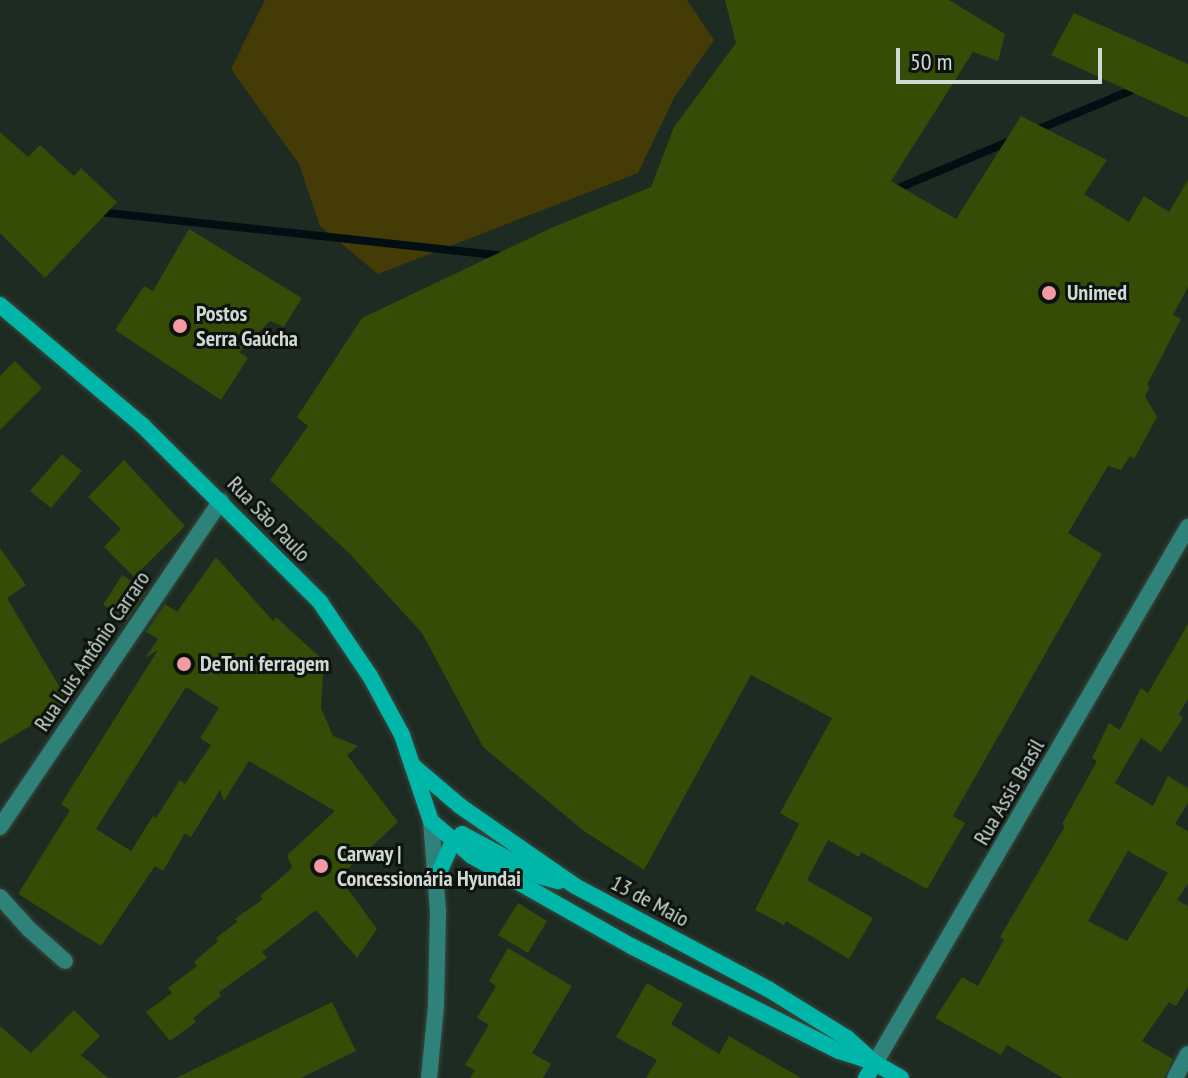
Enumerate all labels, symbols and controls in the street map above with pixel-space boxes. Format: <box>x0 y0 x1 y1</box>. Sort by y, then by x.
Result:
scale bar <box>900 32 1106 82</box>
text: 50 m <box>910 46 952 77</box>
place label: Unimed <box>1067 280 1127 306</box>
marker: Unimed <box>1038 282 1060 304</box>
place label: Postos Serra Gaúcha <box>196 300 298 352</box>
marker: Postos Serra Gaúcha <box>171 317 189 335</box>
street label: Rua São Paulo <box>222 471 316 567</box>
street label: Rua Luis Antônio Carraro <box>29 566 155 736</box>
place label: DeToni ferragem <box>200 651 329 677</box>
marker: DeToni ferragem <box>175 655 193 673</box>
street label: Rua Assis Brasil <box>968 734 1050 850</box>
place label: Carway | Concessionária Hyundai <box>337 840 521 892</box>
marker: Carway | Concessionária Hyundai <box>312 857 330 875</box>
street label: 13 de Maio <box>606 869 694 933</box>

